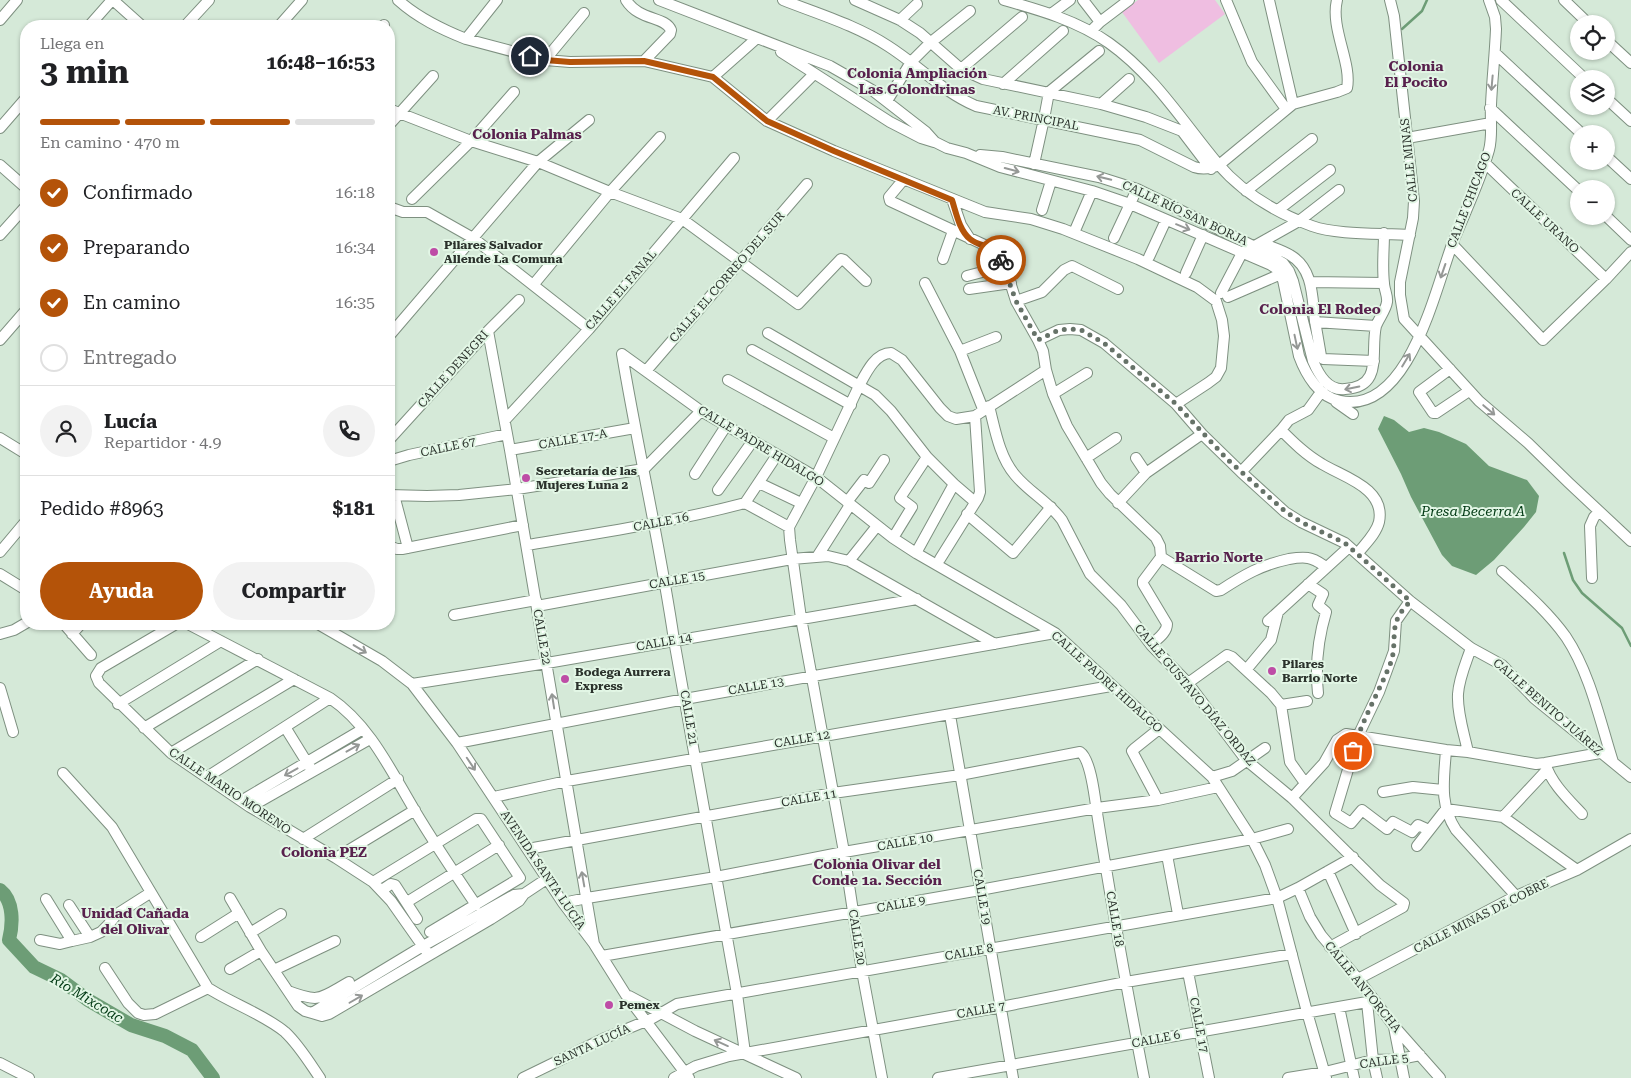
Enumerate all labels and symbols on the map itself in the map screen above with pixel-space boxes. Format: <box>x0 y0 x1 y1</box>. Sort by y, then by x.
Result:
pin <box>509 35 551 77</box>
district label: Colonia El Pocito <box>1385 58 1447 90</box>
district label: Colonia Ampliación Las Golondrinas <box>847 65 988 97</box>
one-way arrow <box>1488 74 1497 90</box>
street label: AV. PRINCIPAL <box>992 103 1080 133</box>
street label: CALLE MINAS <box>1398 117 1420 203</box>
district label: Colonia Palmas <box>472 126 582 142</box>
street label: CALLE CHICAGO <box>1444 150 1494 250</box>
one-way arrow <box>1004 166 1020 175</box>
one-way arrow <box>1096 173 1112 182</box>
street label: CALLE RÍO SAN BORJA <box>1120 178 1251 249</box>
street label: CALLE URANO <box>1508 186 1582 256</box>
street label: CALLE EL CORREO DEL SUR <box>666 208 788 345</box>
one-way arrow <box>1175 223 1190 232</box>
courier <box>976 235 1026 285</box>
place label: Pilares Salvador Allende La Comuna <box>444 238 562 266</box>
marker: Pilares Salvador Allende La Comuna <box>428 246 440 258</box>
street label: CALLE EL FANAL <box>583 247 659 333</box>
one-way arrow <box>1437 263 1447 279</box>
district label: Colonia El Rodeo <box>1259 301 1381 317</box>
street label: CALLE DENEGRI <box>415 328 491 410</box>
one-way arrow <box>1292 334 1301 350</box>
one-way arrow <box>1402 354 1412 368</box>
one-way arrow <box>1344 383 1360 393</box>
street label: CALLE PADRE HIDALGO <box>695 403 827 489</box>
one-way arrow <box>1482 404 1495 415</box>
street label: CALLE 17-A <box>538 426 609 452</box>
street label: CALLE 67 <box>419 434 477 460</box>
place label: Secretaría de las Mujeres Luna 2 <box>536 464 637 492</box>
marker: Secretaría de las Mujeres Luna 2 <box>520 472 532 484</box>
water label: Presa Becerra A <box>1420 503 1525 519</box>
street label: CALLE 16 <box>632 510 690 534</box>
district label: Barrio Norte <box>1175 549 1263 565</box>
street label: CALLE 15 <box>648 568 706 592</box>
street label: CALLE 22 <box>530 608 554 666</box>
street label: CALLE GUSTAVO DÍAZ ORDAZ <box>1132 622 1258 768</box>
street label: CALLE PADRE HIDALGO <box>1049 628 1165 736</box>
street label: CALLE 14 <box>635 630 693 654</box>
one-way arrow <box>353 644 367 654</box>
street label: CALLE BENITO JUÁREZ <box>1490 656 1606 758</box>
place label: Pilares Barrio Norte <box>1282 657 1358 685</box>
place label: Bodega Aurrera Express <box>575 665 670 693</box>
marker: Pilares Barrio Norte <box>1266 665 1278 677</box>
marker: Bodega Aurrera Express <box>559 673 571 685</box>
street label: CALLE 13 <box>727 674 785 698</box>
street label: CALLE 21 <box>677 689 701 747</box>
one-way arrow <box>548 693 558 709</box>
street label: CALLE 12 <box>773 727 831 751</box>
pin <box>1332 730 1374 772</box>
one-way arrow <box>346 743 360 753</box>
street label: CALLE MARIO MORENO <box>166 745 294 837</box>
one-way arrow <box>466 757 476 771</box>
one-way arrow <box>284 767 299 777</box>
street label: CALLE 11 <box>780 786 838 810</box>
street label: AVENIDA SANTA LUCÍA <box>498 808 589 933</box>
street label: CALLE 10 <box>876 830 934 854</box>
district label: Colonia PEZ <box>281 844 367 860</box>
district label: Colonia Olivar del Conde 1a. Sección <box>812 856 943 888</box>
street label: CALLE 19 <box>970 868 994 926</box>
one-way arrow <box>578 871 588 887</box>
street label: CALLE MINAS DE COBRE <box>1411 876 1551 956</box>
street label: CALLE 18 <box>1103 890 1127 948</box>
street label: CALLE 9 <box>876 893 927 915</box>
district label: Unidad Cañada del Olivar <box>81 905 190 937</box>
street label: CALLE 20 <box>846 908 868 966</box>
street label: CALLE ANTORCHA <box>1322 939 1404 1036</box>
street label: CALLE 8 <box>944 941 995 963</box>
water label: Río Mixcoac <box>47 970 127 1026</box>
one-way arrow <box>349 993 363 1003</box>
street label: CALLE 17 <box>1187 996 1211 1054</box>
place label: Pemex <box>619 998 660 1012</box>
marker: Pemex <box>603 999 615 1011</box>
street label: CALLE 7 <box>956 999 1007 1021</box>
street label: SANTA LUCÍA <box>552 1021 633 1069</box>
street label: CALLE 6 <box>1130 1027 1182 1051</box>
one-way arrow <box>714 1037 729 1047</box>
street label: CALLE 5 <box>1359 1051 1410 1071</box>

